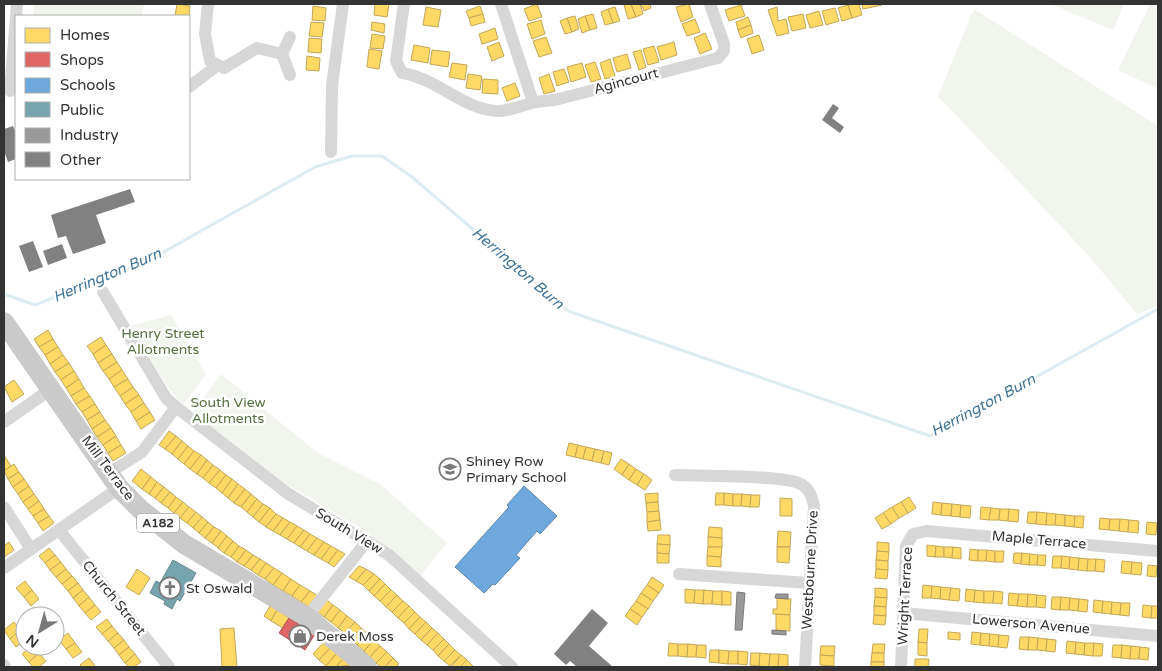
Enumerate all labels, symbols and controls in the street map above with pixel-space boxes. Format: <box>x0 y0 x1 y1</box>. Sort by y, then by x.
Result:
legend <box>15 15 190 180</box>
text: Homes <box>60 26 110 44</box>
text: Shops <box>60 51 104 69</box>
street label: Agincourt <box>592 64 661 98</box>
text: Schools <box>60 76 116 94</box>
text: Public <box>60 101 104 119</box>
text: Industry <box>60 126 119 144</box>
text: Other <box>60 151 102 169</box>
water label: Herrington Burn <box>468 223 568 313</box>
water label: Herrington Burn <box>50 244 164 306</box>
park label: Henry Street Allotments <box>121 325 205 358</box>
water label: Herrington Burn <box>928 370 1039 440</box>
park label: South View Allotments <box>190 394 266 427</box>
street label: Mill Terrace <box>78 432 138 504</box>
place label: Shiney Row Primary School <box>466 453 567 486</box>
school or university icon: Shiney Row Primary School <box>438 457 462 481</box>
street label: South View <box>312 504 386 558</box>
street label: Westbourne Drive <box>798 510 822 630</box>
road number: A182 <box>137 514 179 532</box>
street label: Maple Terrace <box>991 527 1087 553</box>
street label: Wright Terrace <box>894 546 916 646</box>
street label: Church Street <box>79 557 150 639</box>
church icon: St Oswald <box>158 576 182 600</box>
place label: St Oswald <box>186 580 252 597</box>
north arrow <box>15 606 65 656</box>
street label: Lowerson Avenue <box>971 610 1091 638</box>
shop icon: Derek Moss <box>288 624 312 648</box>
place label: Derek Moss <box>316 628 394 645</box>
text: N <box>23 631 42 651</box>

